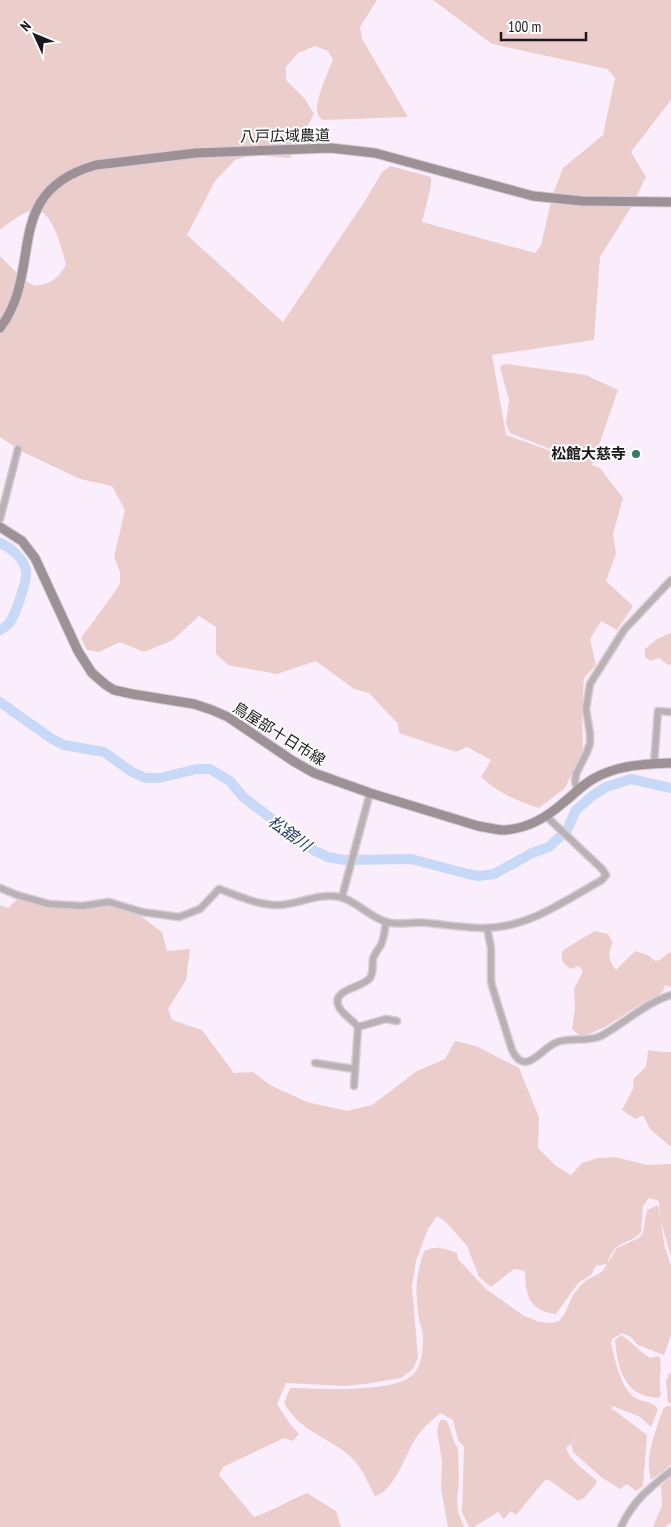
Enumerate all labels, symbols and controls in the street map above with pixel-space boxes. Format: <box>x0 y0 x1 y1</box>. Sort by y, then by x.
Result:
north arrow <box>10 10 60 60</box>
scale bar <box>501 10 586 42</box>
text: N <box>17 17 35 35</box>
text: 100 m <box>508 17 541 36</box>
street label: 八戸広域農道 <box>240 125 330 146</box>
place label: 松館大慈寺 <box>551 444 626 463</box>
marker: 松館大慈寺 <box>630 448 642 460</box>
street label: 鳥屋部十日市線 <box>230 698 329 769</box>
water label: 松舘川 <box>265 811 317 856</box>

